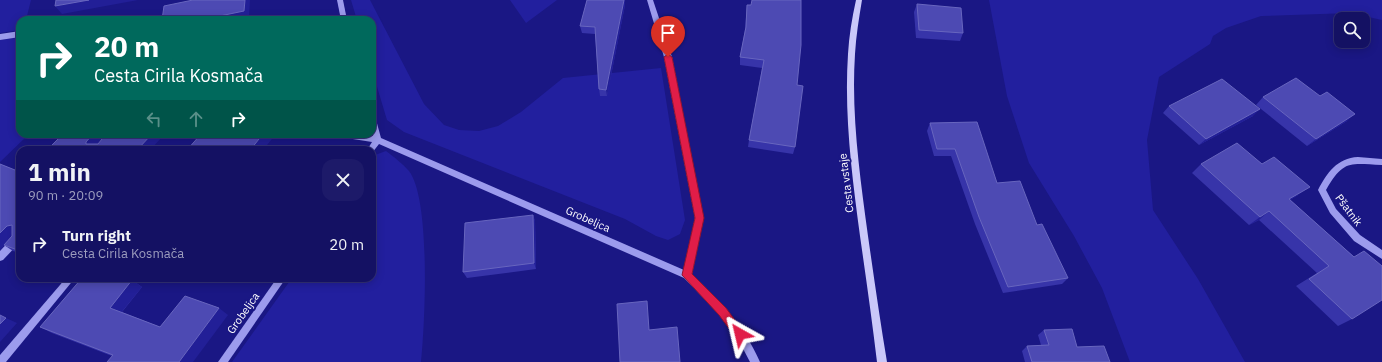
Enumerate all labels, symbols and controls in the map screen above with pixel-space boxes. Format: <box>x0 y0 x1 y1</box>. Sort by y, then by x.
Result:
map controls <box>1334 12 1370 48</box>
button: search <box>1334 12 1370 48</box>
pin <box>651 16 685 57</box>
icon: arrive <box>657 22 679 44</box>
text: 20 m <box>94 28 159 65</box>
icon: right <box>28 32 80 84</box>
text: Cesta Cirila Kosmača <box>94 64 263 87</box>
icon: left <box>143 108 165 130</box>
icon: ahead <box>185 108 207 130</box>
icon: right <box>227 108 249 130</box>
street label: Cesta vstaje <box>835 153 857 213</box>
text: 1 min <box>28 156 91 188</box>
button: close <box>322 159 364 201</box>
text: 90 m · 20:09 <box>28 187 103 204</box>
street label: Pšatnik <box>1332 191 1366 229</box>
street label: Grobeljca <box>564 203 613 235</box>
text: Turn right <box>62 226 131 245</box>
icon: right <box>28 233 50 255</box>
text: 20 m <box>329 235 364 254</box>
text: Cesta Cirila Kosmača <box>62 245 184 262</box>
street label: Grobeljca <box>224 289 262 336</box>
position arrow <box>719 313 761 355</box>

